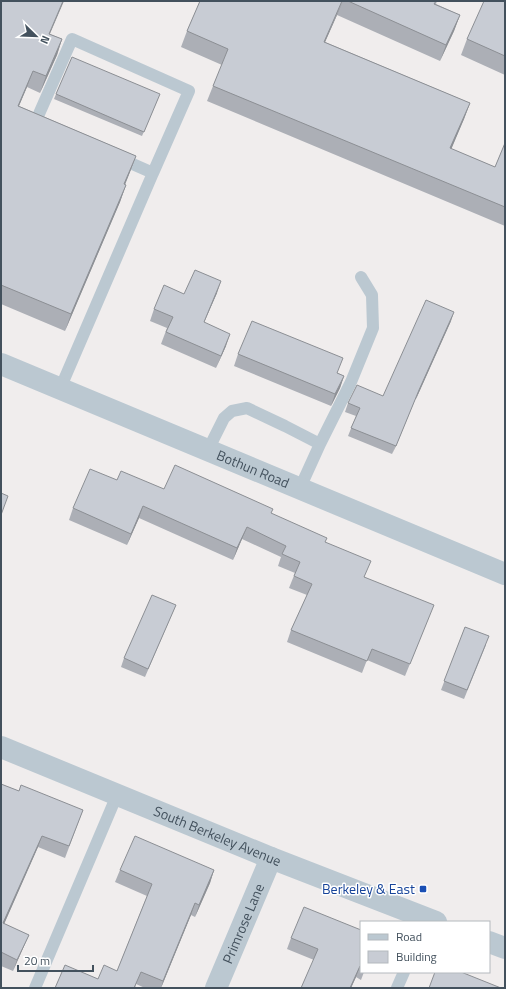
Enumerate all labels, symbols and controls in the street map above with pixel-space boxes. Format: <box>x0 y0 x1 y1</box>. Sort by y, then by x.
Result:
north arrow <box>16 16 56 56</box>
text: N <box>36 33 54 47</box>
street label: Bothun Road <box>214 444 293 493</box>
street label: South Berkeley Avenue <box>151 800 284 871</box>
place label: Berkeley & East <box>322 878 415 899</box>
street label: Primrose Lane <box>217 880 269 967</box>
marker: Berkeley & East <box>418 884 428 894</box>
legend <box>360 921 490 973</box>
text: Road <box>396 927 422 946</box>
scale bar <box>18 947 93 973</box>
text: Building <box>396 947 437 966</box>
text: 20 m <box>24 951 50 970</box>

